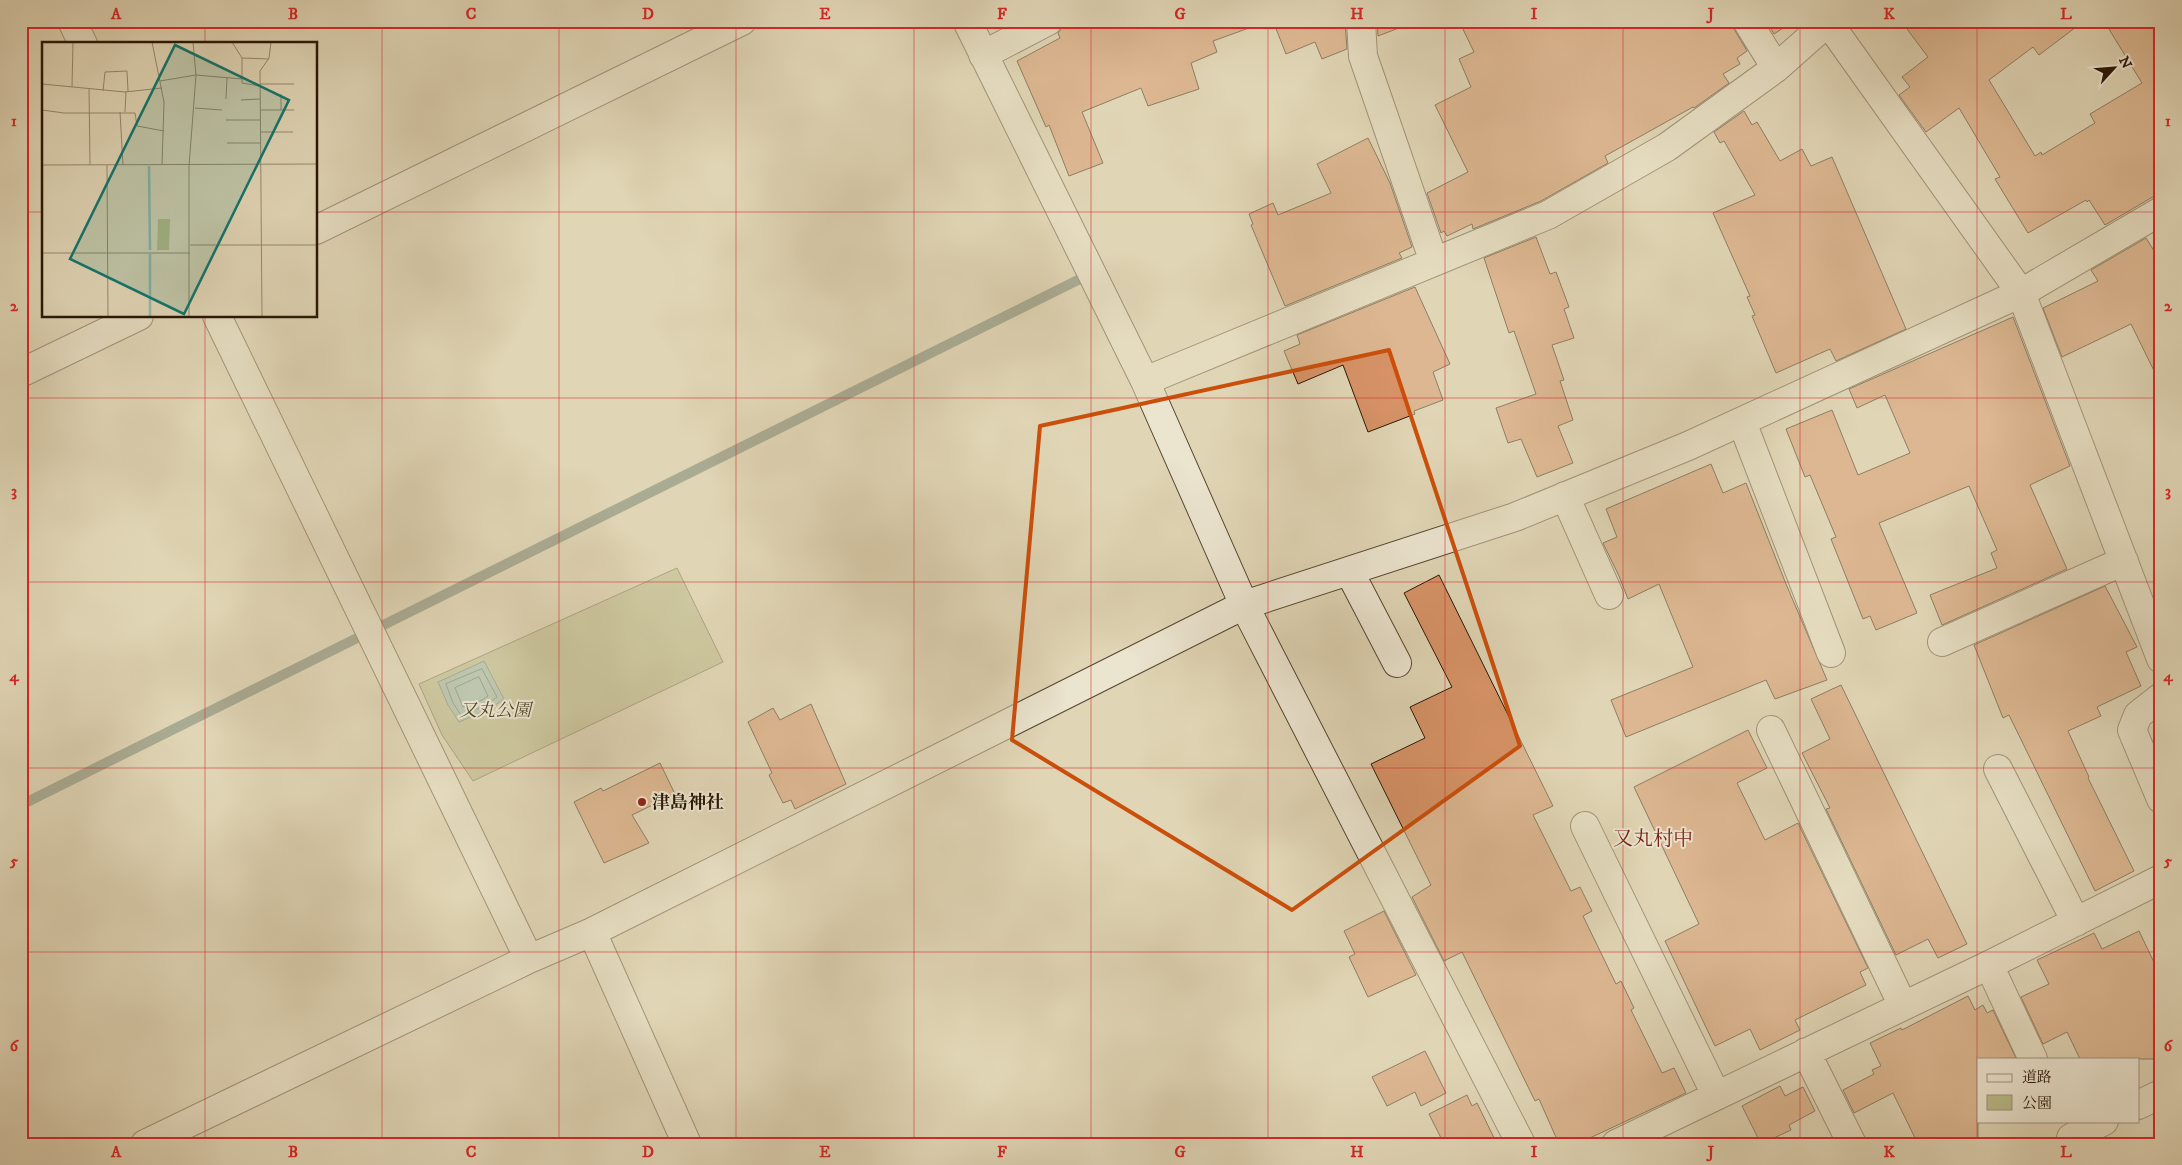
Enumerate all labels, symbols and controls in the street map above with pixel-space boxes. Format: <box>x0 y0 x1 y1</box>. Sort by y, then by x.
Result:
text: A <box>110 4 122 24</box>
text: B <box>288 4 298 24</box>
text: C <box>466 4 476 24</box>
text: D <box>642 4 654 24</box>
text: E <box>819 4 831 24</box>
text: F <box>997 4 1007 24</box>
text: G <box>1174 4 1186 24</box>
text: H <box>1350 4 1364 24</box>
text: I <box>1531 4 1538 24</box>
text: J <box>1706 4 1715 24</box>
text: K <box>1883 4 1895 24</box>
text: L <box>2060 4 2072 24</box>
inset map <box>42 42 318 318</box>
north arrow <box>2090 42 2140 92</box>
text: N <box>2114 54 2136 72</box>
text: 1 <box>11 111 17 131</box>
text: 1 <box>2165 111 2171 131</box>
text: 2 <box>10 296 19 316</box>
text: 2 <box>2164 296 2173 316</box>
text: 3 <box>11 481 17 501</box>
text: 3 <box>2165 481 2171 501</box>
text: 4 <box>8 666 19 686</box>
text: 4 <box>2162 666 2173 686</box>
park label: 又丸公園 <box>459 700 534 722</box>
place label: 津島神社 <box>652 792 724 814</box>
marker: 津島神社 <box>636 796 648 808</box>
district label: 又丸村中 <box>1613 827 1693 852</box>
text: 5 <box>9 851 18 871</box>
text: 5 <box>2163 851 2172 871</box>
text: 6 <box>10 1036 20 1056</box>
text: 6 <box>2164 1036 2174 1056</box>
legend <box>1977 1058 2140 1122</box>
text: 道路 <box>2022 1068 2052 1087</box>
text: 公園 <box>2022 1094 2052 1113</box>
text: A <box>110 1142 122 1162</box>
text: B <box>288 1142 298 1162</box>
text: C <box>466 1142 476 1162</box>
text: D <box>642 1142 654 1162</box>
text: E <box>819 1142 831 1162</box>
text: F <box>997 1142 1007 1162</box>
text: G <box>1174 1142 1186 1162</box>
text: H <box>1350 1142 1364 1162</box>
text: I <box>1531 1142 1538 1162</box>
text: J <box>1706 1142 1715 1162</box>
text: K <box>1883 1142 1895 1162</box>
text: L <box>2060 1142 2072 1162</box>

